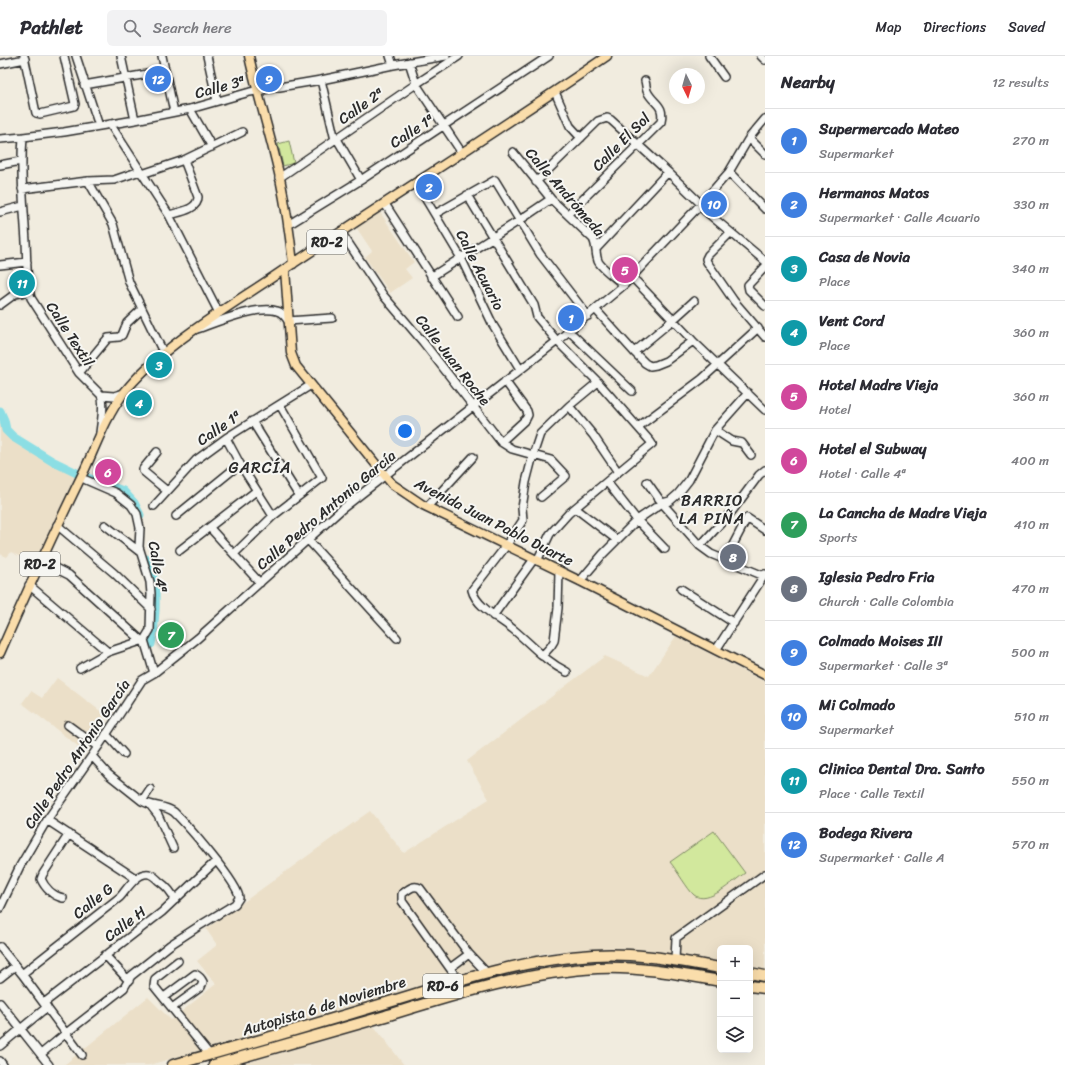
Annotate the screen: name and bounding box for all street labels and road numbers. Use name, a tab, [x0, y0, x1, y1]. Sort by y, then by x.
street label: Calle 3ª	[192, 68, 248, 106]
street label: Calle 2ª	[332, 80, 390, 131]
street label: Calle El Sol	[585, 106, 657, 178]
street label: Calle 1ª	[384, 107, 440, 155]
street label: Calle Andrómeda	[519, 141, 612, 243]
street label: Calle Acuario	[449, 225, 512, 315]
road number: RD-2	[307, 230, 347, 254]
street label: Calle Textil	[39, 296, 101, 373]
street label: Calle Juan Roche	[409, 308, 497, 412]
street label: Calle 1ª	[191, 403, 247, 453]
street label: Calle Pedro Antonio García	[250, 443, 402, 577]
street label: Avenida Juan Pablo Duarte	[409, 470, 578, 574]
street label: Calle 4ª	[141, 539, 175, 595]
road number: RD-2	[20, 552, 60, 576]
street label: Calle Pedro Antonio García	[17, 673, 137, 834]
street label: Calle G	[67, 876, 119, 926]
street label: Calle H	[98, 899, 152, 949]
street label: Autopista 6 de Noviembre	[238, 969, 409, 1044]
road number: RD-6	[423, 974, 463, 998]

